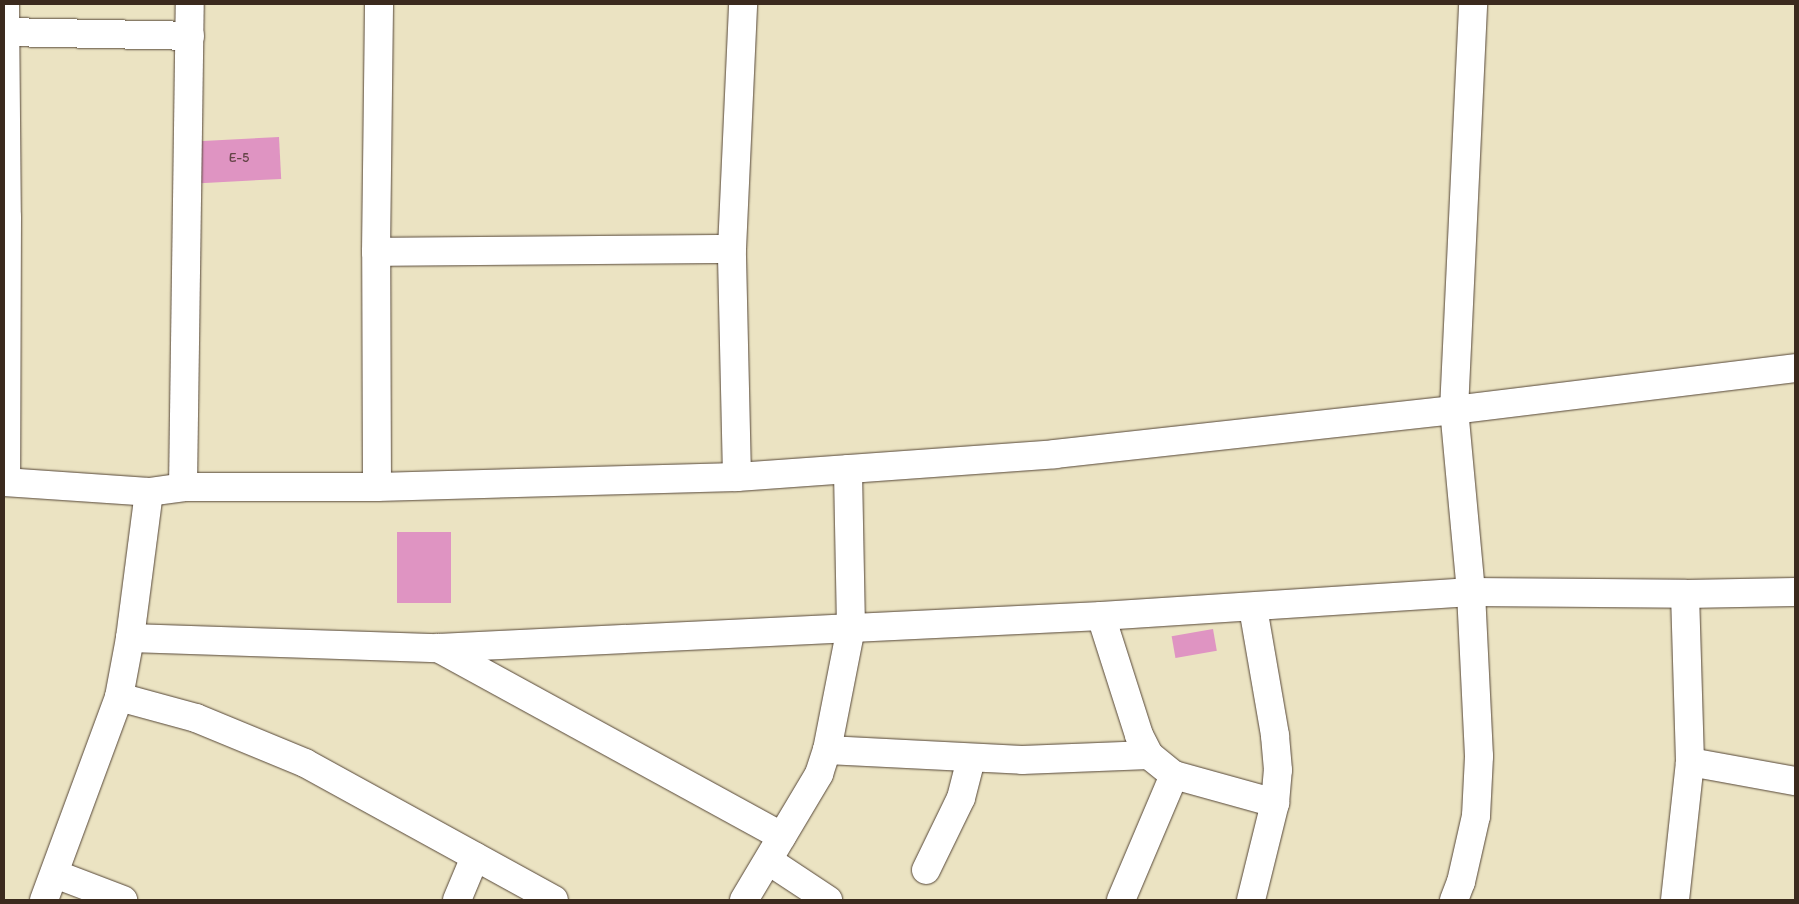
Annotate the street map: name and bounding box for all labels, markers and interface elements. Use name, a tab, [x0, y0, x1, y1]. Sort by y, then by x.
house number: E-5	[229, 150, 249, 166]

